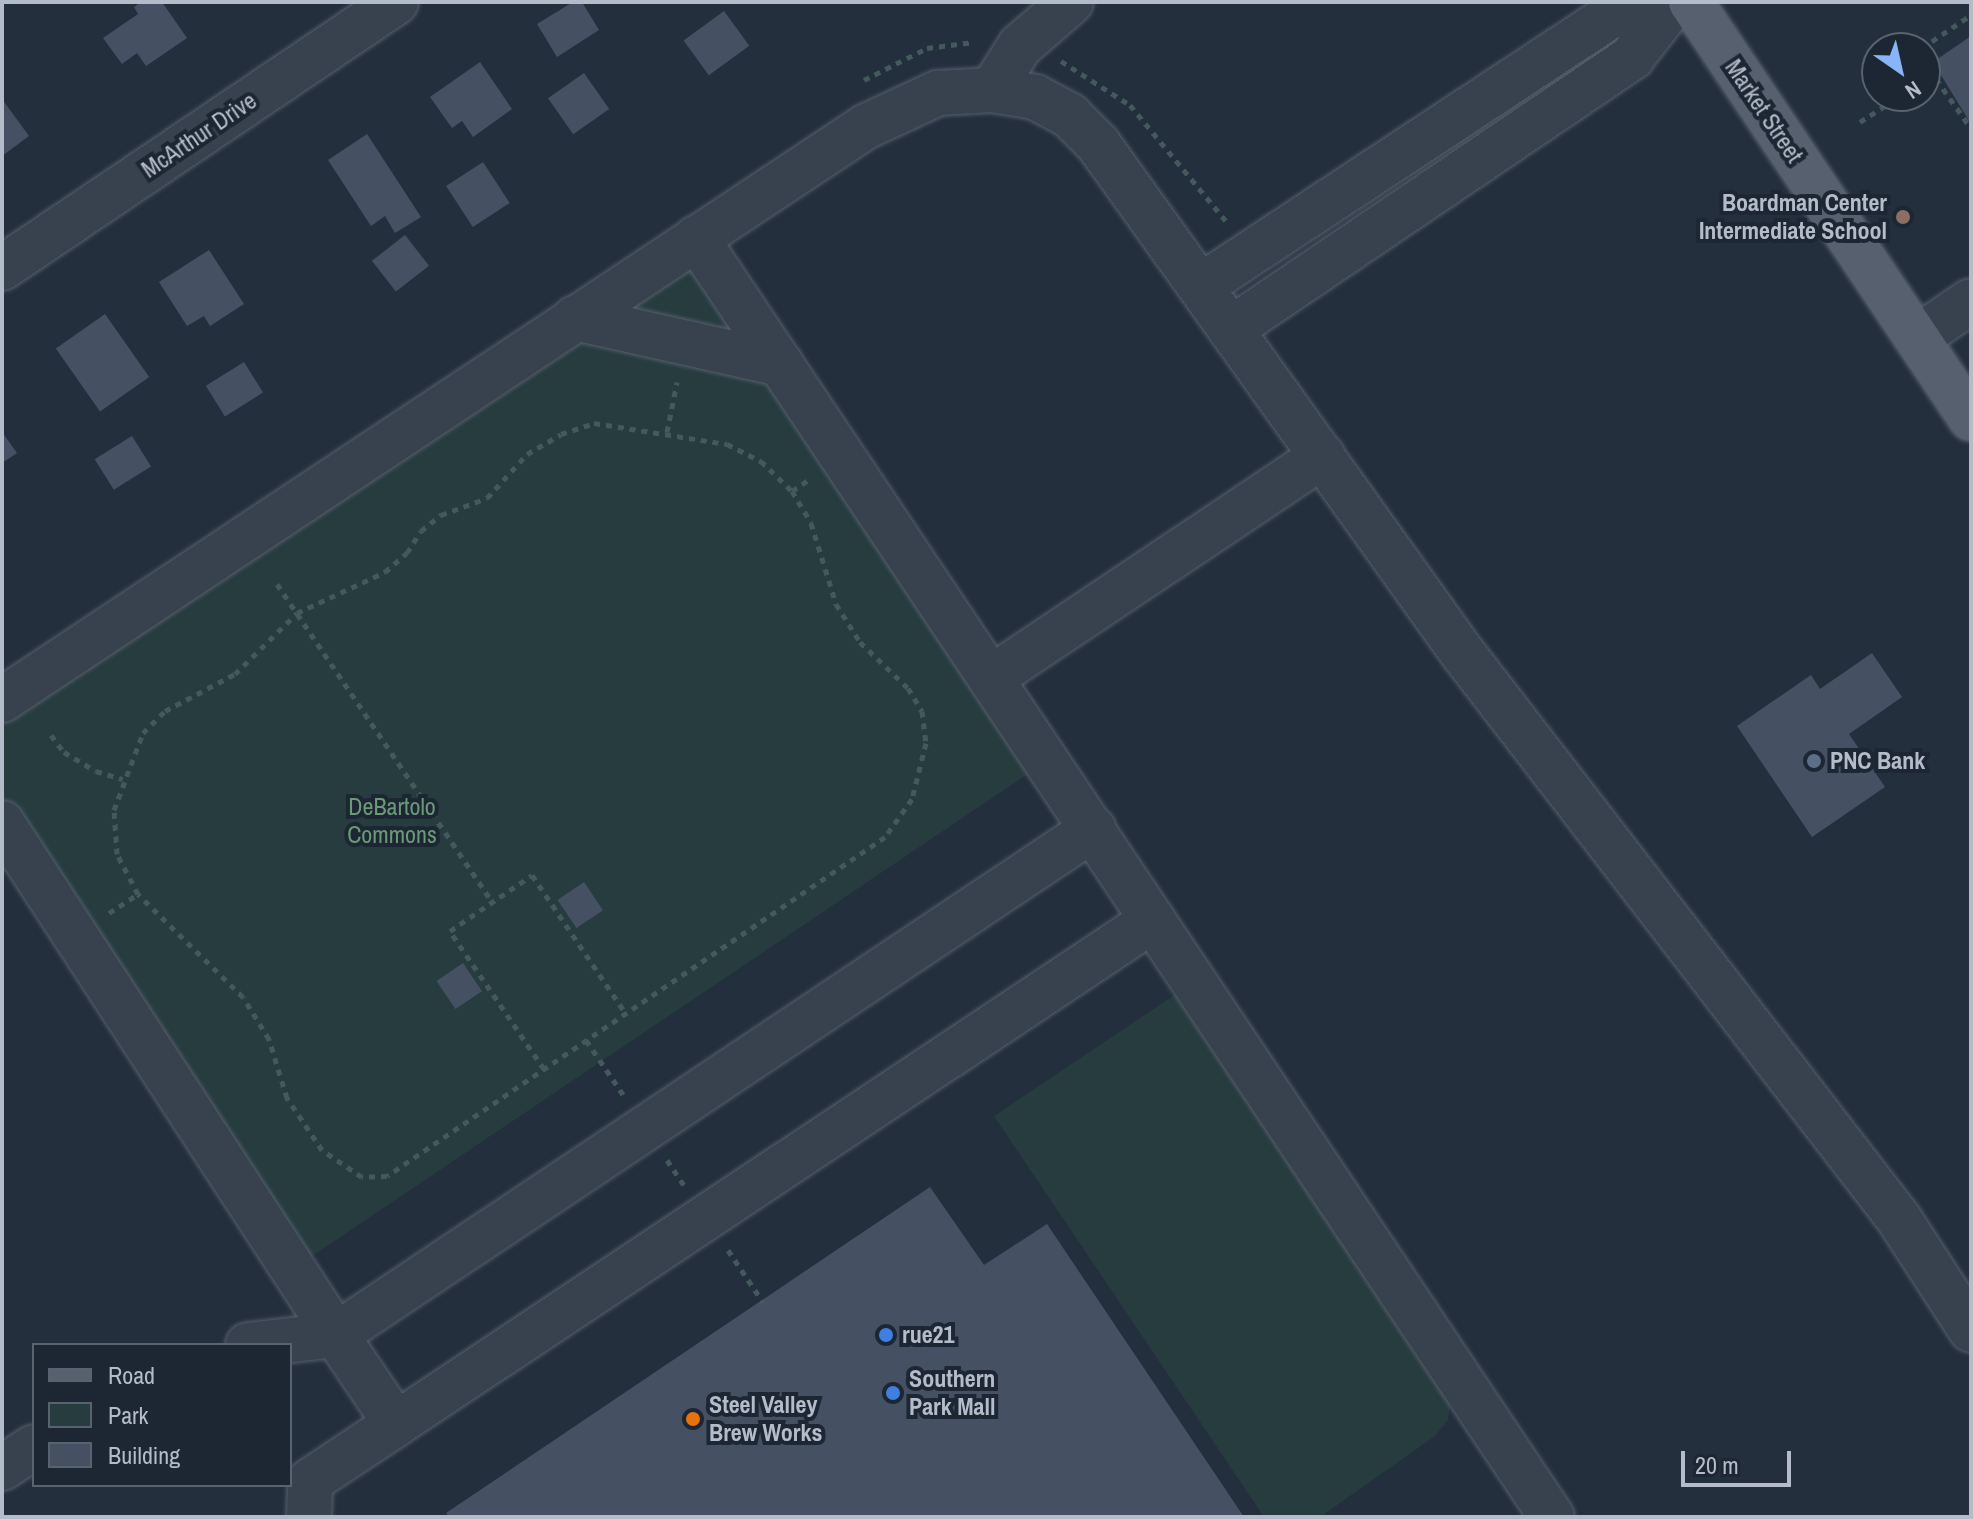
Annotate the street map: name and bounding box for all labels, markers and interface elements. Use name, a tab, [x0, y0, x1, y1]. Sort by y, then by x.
north arrow	[1861, 32, 1941, 112]
street label: Market Street	[1719, 54, 1809, 168]
text: N	[1900, 74, 1927, 106]
street label: McArthur Drive	[136, 86, 262, 184]
place label: Boardman Center Intermediate School	[1699, 189, 1887, 245]
marker: Boardman Center Intermediate School	[1894, 208, 1912, 226]
place label: PNC Bank	[1830, 747, 1925, 775]
marker: PNC Bank	[1805, 752, 1823, 770]
park label: DeBartolo Commons	[347, 793, 437, 849]
place label: rue21	[902, 1321, 955, 1349]
marker: rue21	[877, 1326, 895, 1344]
legend	[32, 1343, 292, 1487]
text: Road	[108, 1359, 155, 1391]
place label: Southern Park Mall	[909, 1365, 995, 1421]
marker: Southern Park Mall	[884, 1384, 902, 1402]
place label: Steel Valley Brew Works	[709, 1391, 822, 1447]
text: Park	[108, 1399, 148, 1431]
marker: Steel Valley Brew Works	[684, 1410, 702, 1428]
scale bar	[1685, 1435, 1795, 1485]
text: Building	[108, 1439, 180, 1471]
text: 20 m	[1695, 1449, 1739, 1481]

